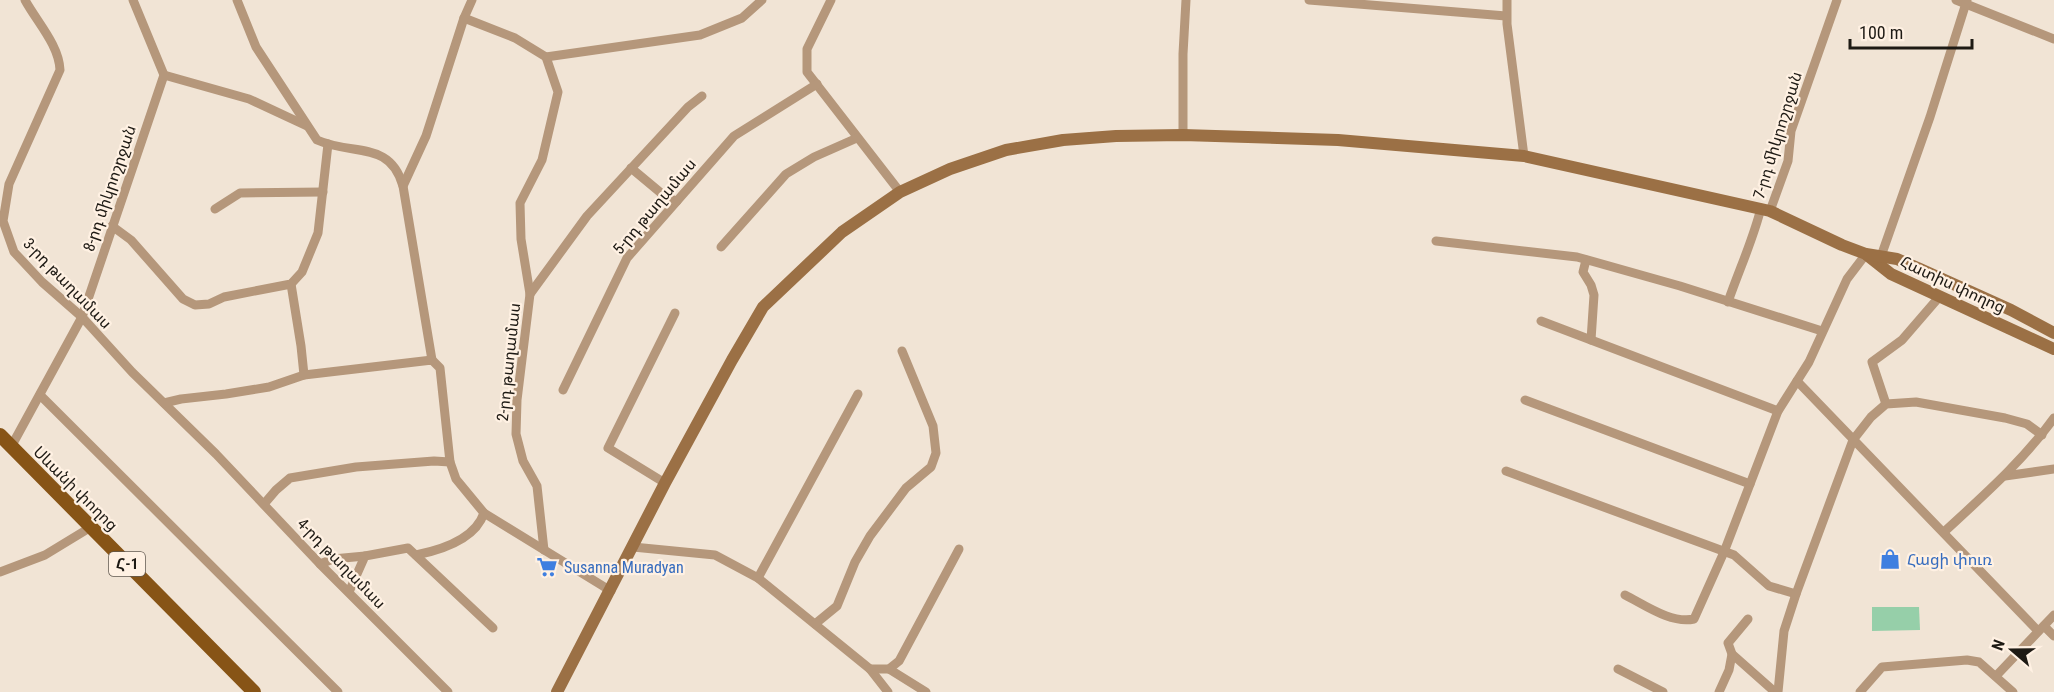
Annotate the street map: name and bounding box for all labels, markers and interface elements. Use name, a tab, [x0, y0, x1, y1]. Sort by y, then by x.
scale bar	[1850, 12, 1972, 50]
text: 100 m	[1859, 22, 1903, 43]
street label: 7-րդ միկրոշրջան	[1749, 69, 1806, 201]
street label: 8-րդ միկրոշրջան	[79, 123, 140, 254]
street label: 5-րդ թաղամաս	[609, 155, 700, 258]
street label: 3-րդ թաղամաս	[19, 234, 116, 333]
street label: Հատիս փողոց	[1897, 252, 2008, 317]
street label: 2-րդ թաղամաս	[493, 302, 524, 422]
street label: Սևանի փողոց	[29, 442, 122, 535]
street label: 4-րդ թաղամաս	[293, 514, 390, 613]
shop icon: Հացի փուռ	[1878, 547, 1902, 571]
place label: Հացի փուռ	[1907, 550, 1992, 569]
road number: Հ-1	[109, 552, 145, 576]
supermarket icon: Susanna Muradyan	[535, 555, 559, 579]
place label: Susanna Muradyan	[564, 558, 684, 577]
north arrow	[1982, 620, 2042, 680]
text: N	[1988, 637, 2009, 653]

